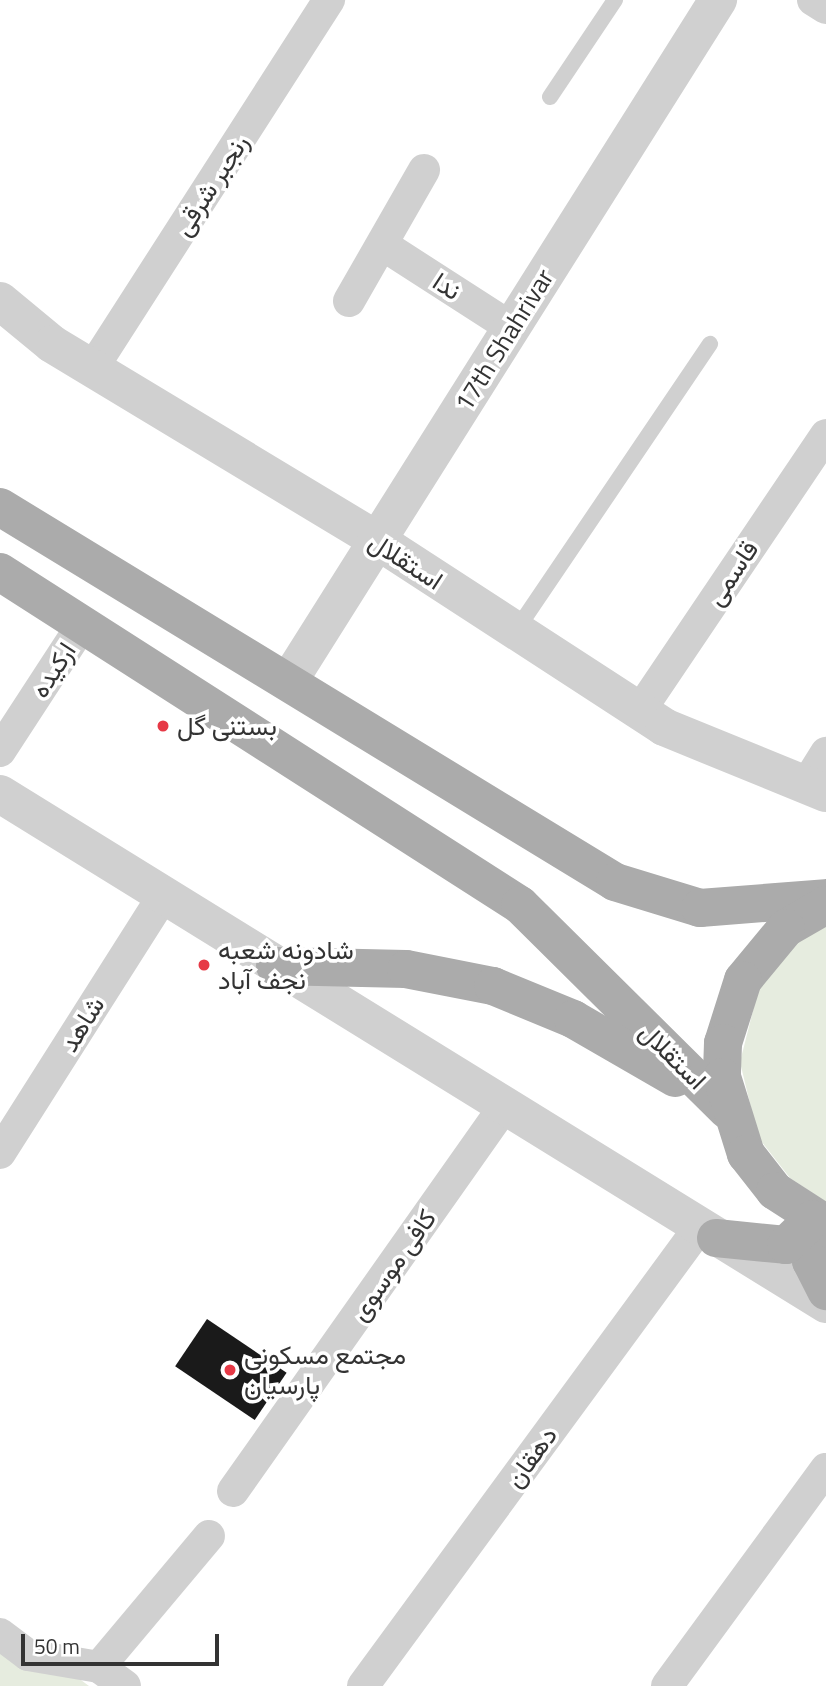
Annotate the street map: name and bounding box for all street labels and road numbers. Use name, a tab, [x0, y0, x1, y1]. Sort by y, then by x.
street label: رنجبر شرقی	[167, 128, 255, 242]
street label: 17th Shahrivar	[448, 263, 560, 417]
street label: ندا	[427, 265, 467, 307]
street label: استقلال	[363, 526, 449, 596]
street label: قاسمی	[699, 535, 765, 611]
street label: ارکیده	[24, 637, 82, 703]
street label: شاهد	[53, 991, 111, 1057]
street label: استقلال	[633, 1016, 713, 1096]
street label: کافی موسوی	[343, 1203, 443, 1327]
street label: دهقان	[498, 1420, 564, 1494]

